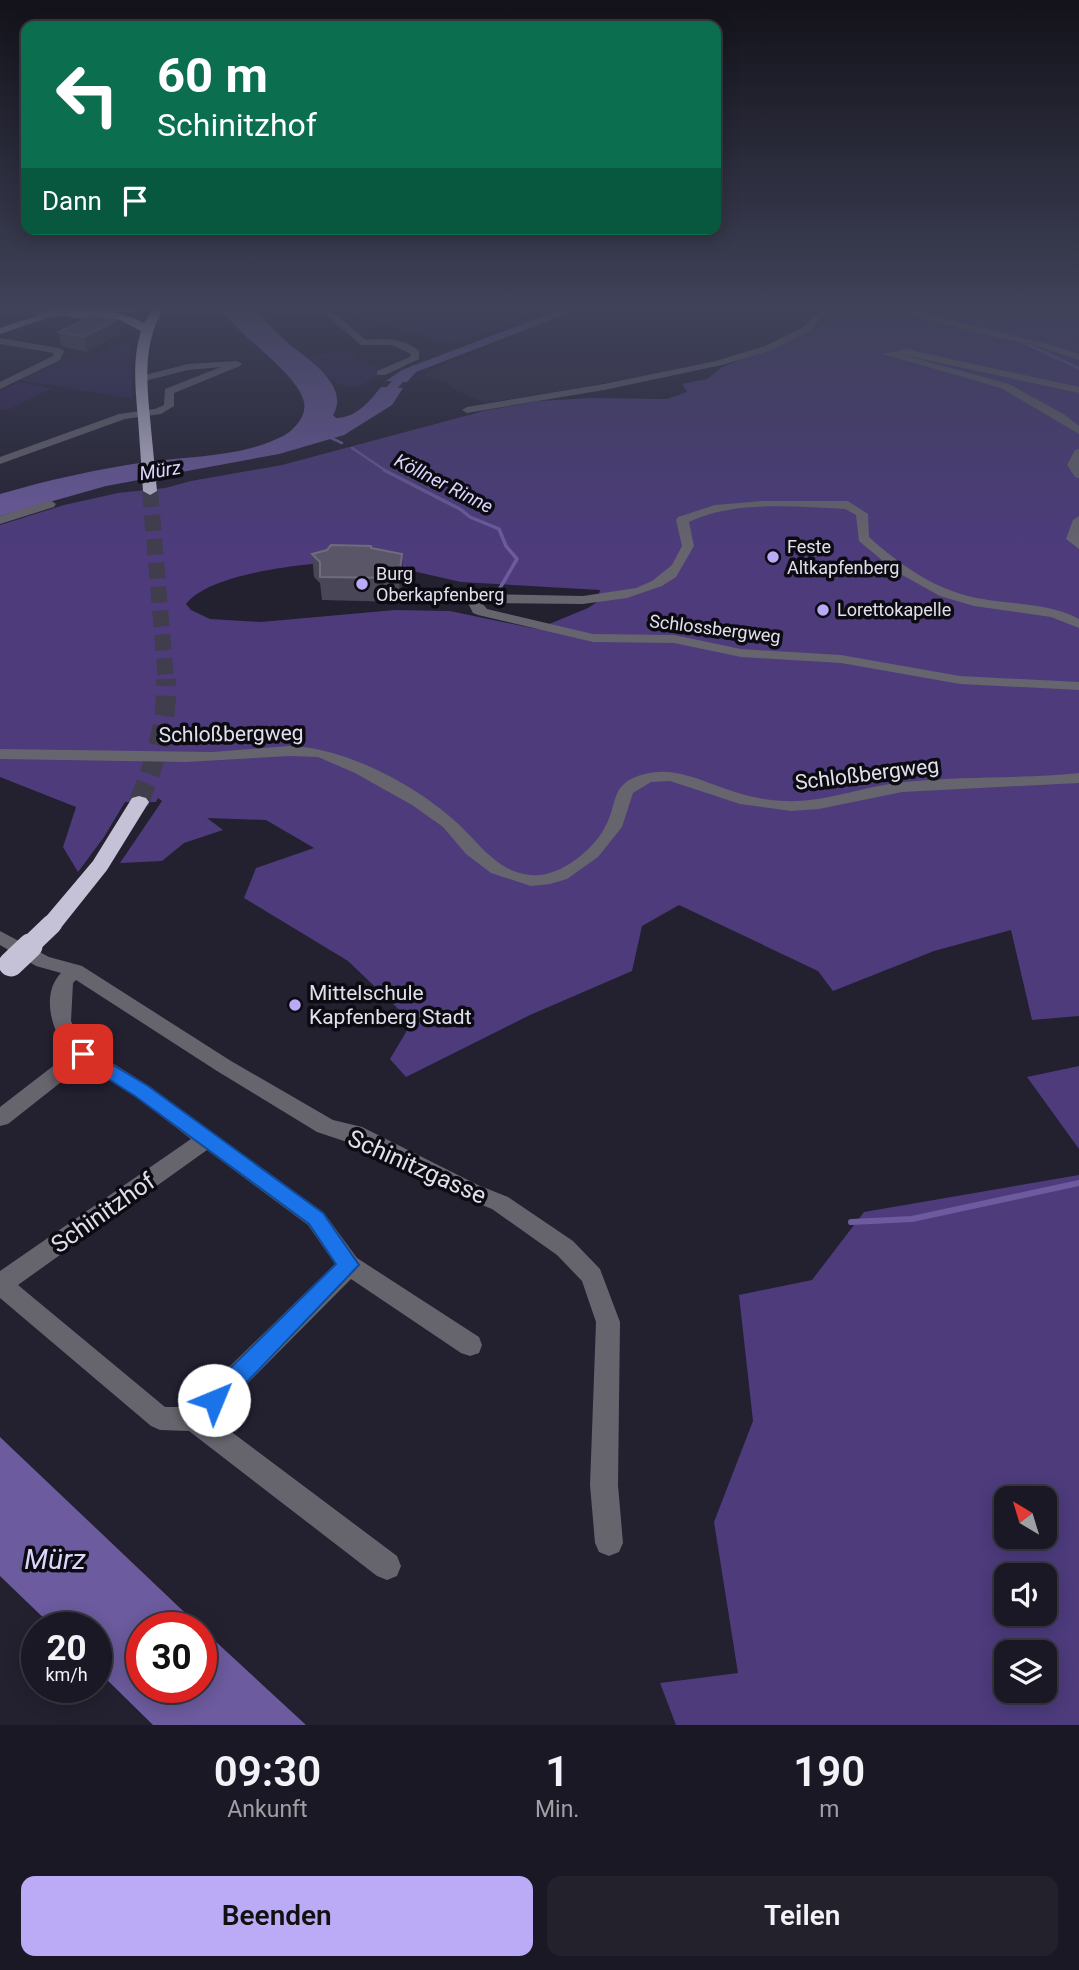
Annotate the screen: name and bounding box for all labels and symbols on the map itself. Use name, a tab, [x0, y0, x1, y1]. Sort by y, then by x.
water label: Köllner Rinne	[391, 449, 497, 518]
water label: Mürz	[138, 456, 183, 485]
place label: Feste Altkapfenberg	[787, 536, 899, 578]
marker: Feste Altkapfenberg	[765, 549, 781, 565]
place label: Burg Oberkapfenberg	[376, 563, 504, 605]
marker: Burg Oberkapfenberg	[354, 576, 370, 592]
place label: Lorettokapelle	[837, 599, 951, 620]
marker: Lorettokapelle	[815, 602, 831, 618]
street label: Schlossbergweg	[648, 610, 782, 647]
street label: Schloßbergweg	[158, 721, 304, 747]
street label: Schloßbergweg	[794, 753, 940, 795]
place label: Mittelschule Kapfenberg Stadt	[309, 981, 472, 1029]
marker: Mittelschule Kapfenberg Stadt	[287, 997, 303, 1013]
pin	[53, 1024, 113, 1084]
street label: Schinitzgasse	[343, 1124, 491, 1210]
street label: Schinitzhof	[46, 1167, 161, 1259]
position arrow	[177, 1363, 251, 1437]
north arrow	[994, 1486, 1057, 1549]
water label: Mürz	[24, 1543, 86, 1576]
speed limit sign: 30	[126, 1612, 217, 1703]

